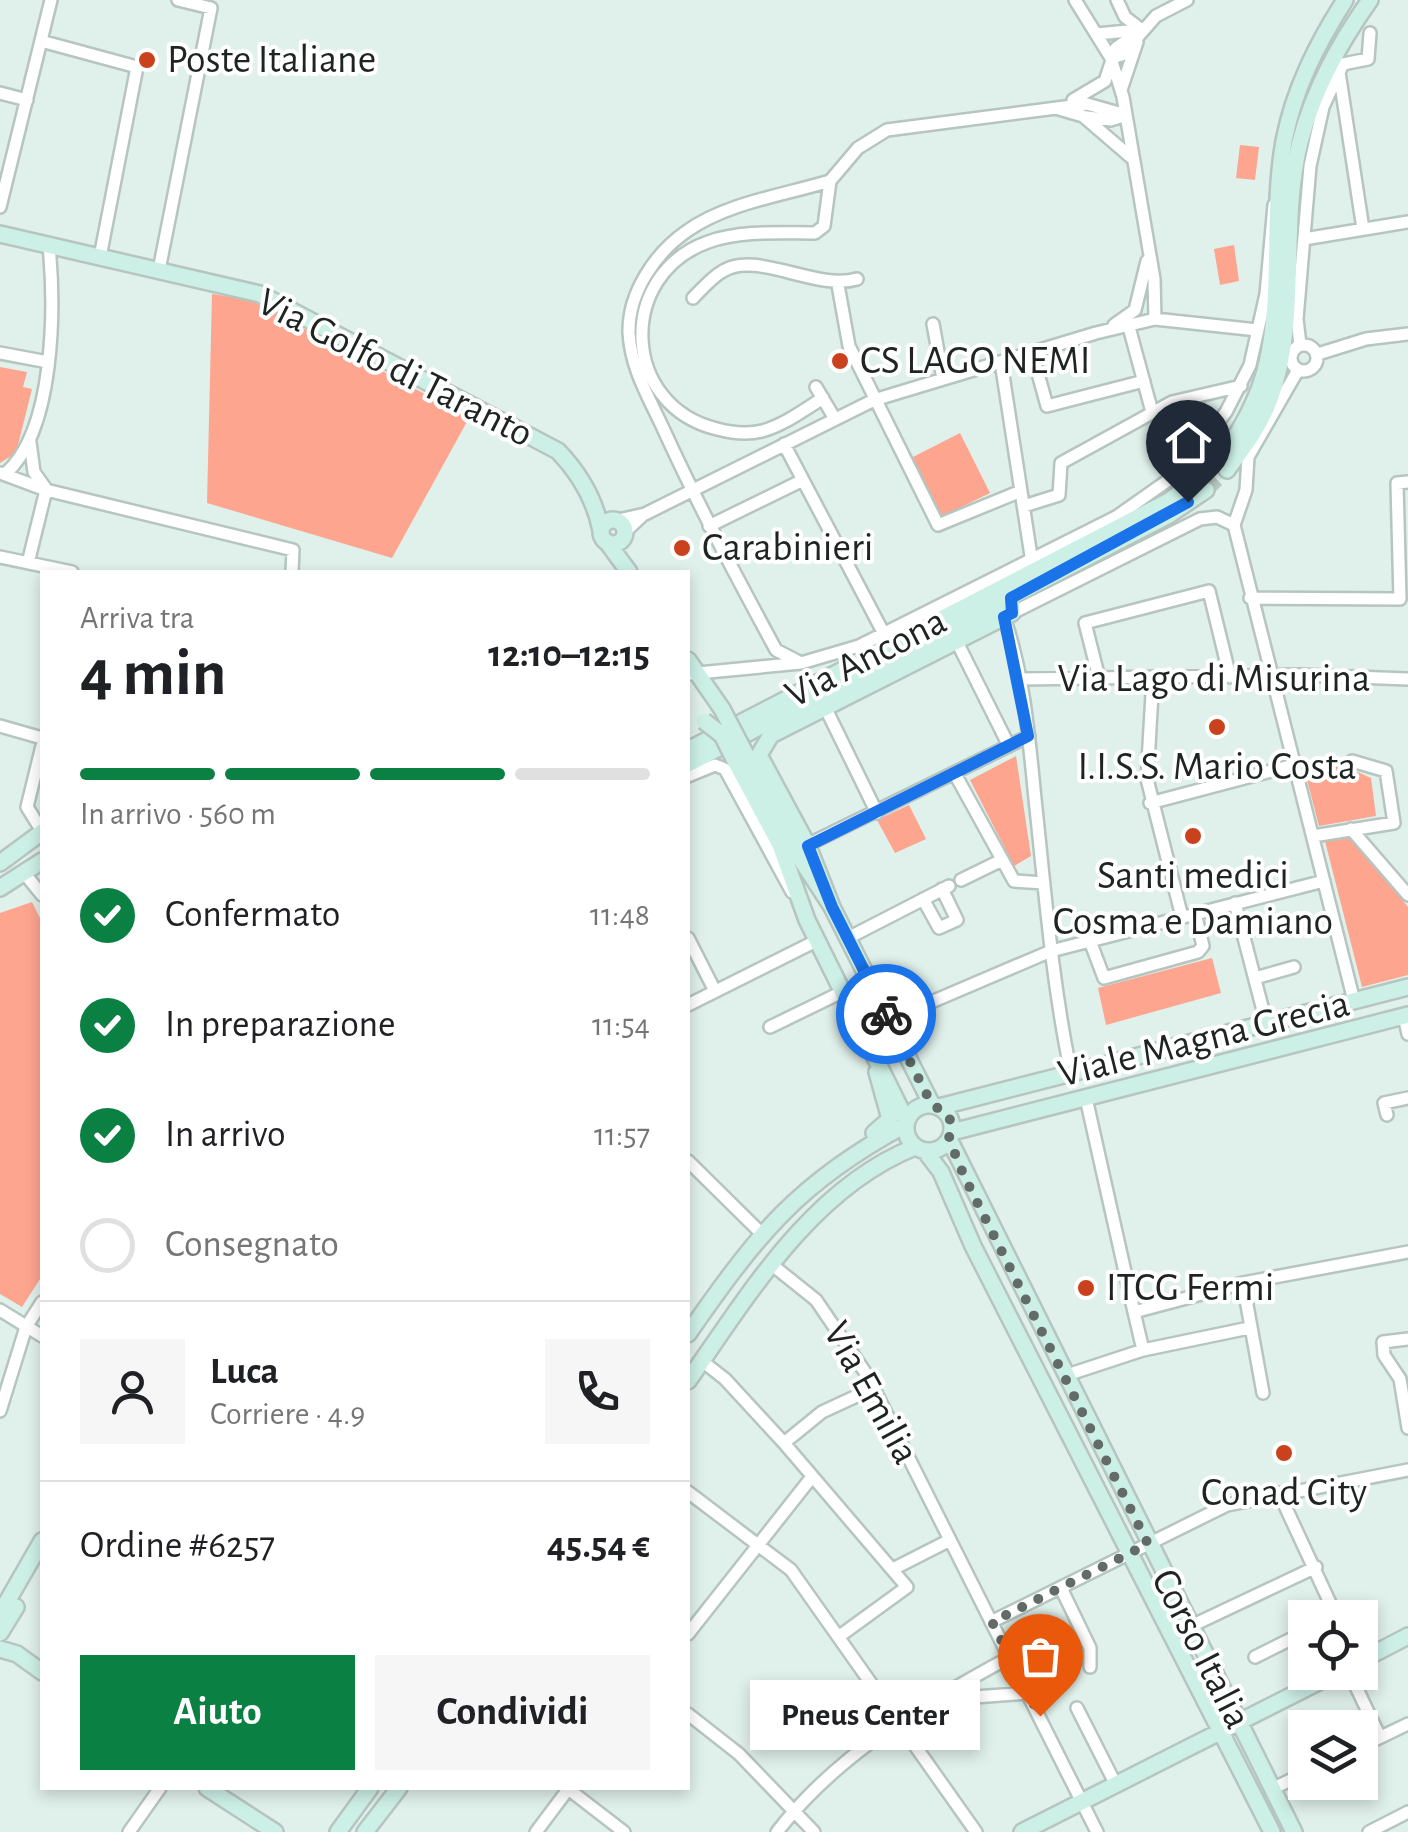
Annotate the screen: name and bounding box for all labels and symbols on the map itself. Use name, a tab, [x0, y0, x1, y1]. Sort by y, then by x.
place label: Poste Italiane	[167, 40, 376, 80]
marker: Poste Italiane	[136, 49, 158, 71]
street label: Via Golfo di Taranto	[251, 281, 539, 455]
place label: CS LAGO NEMI	[860, 341, 1090, 381]
marker: CS LAGO NEMI	[829, 350, 851, 372]
pin	[1146, 400, 1231, 503]
place label: Carabinieri	[702, 528, 873, 568]
marker: Carabinieri	[671, 537, 693, 559]
street label: Via Ancona	[779, 601, 953, 715]
street label: Via Lago di Misurina	[1058, 659, 1370, 699]
marker: I.I.S.S. Mario Costa	[1206, 716, 1228, 738]
place label: I.I.S.S. Mario Costa	[1078, 747, 1356, 787]
marker: Santi medici Cosma e Damiano	[1182, 825, 1204, 847]
place label: Santi medici Cosma e Damiano	[1053, 856, 1333, 942]
courier	[836, 964, 936, 1064]
street label: Viale Magna Grecia	[1054, 983, 1354, 1095]
place label: ITCG Fermi	[1106, 1268, 1274, 1308]
marker: ITCG Fermi	[1075, 1277, 1097, 1299]
street label: Via Emilia	[816, 1315, 926, 1471]
marker: Conad City	[1273, 1442, 1295, 1464]
place label: Conad City	[1201, 1473, 1367, 1513]
street label: Corso Italia	[1144, 1563, 1258, 1735]
pin	[998, 1614, 1083, 1717]
callout: Pneus Center	[750, 1681, 980, 1751]

